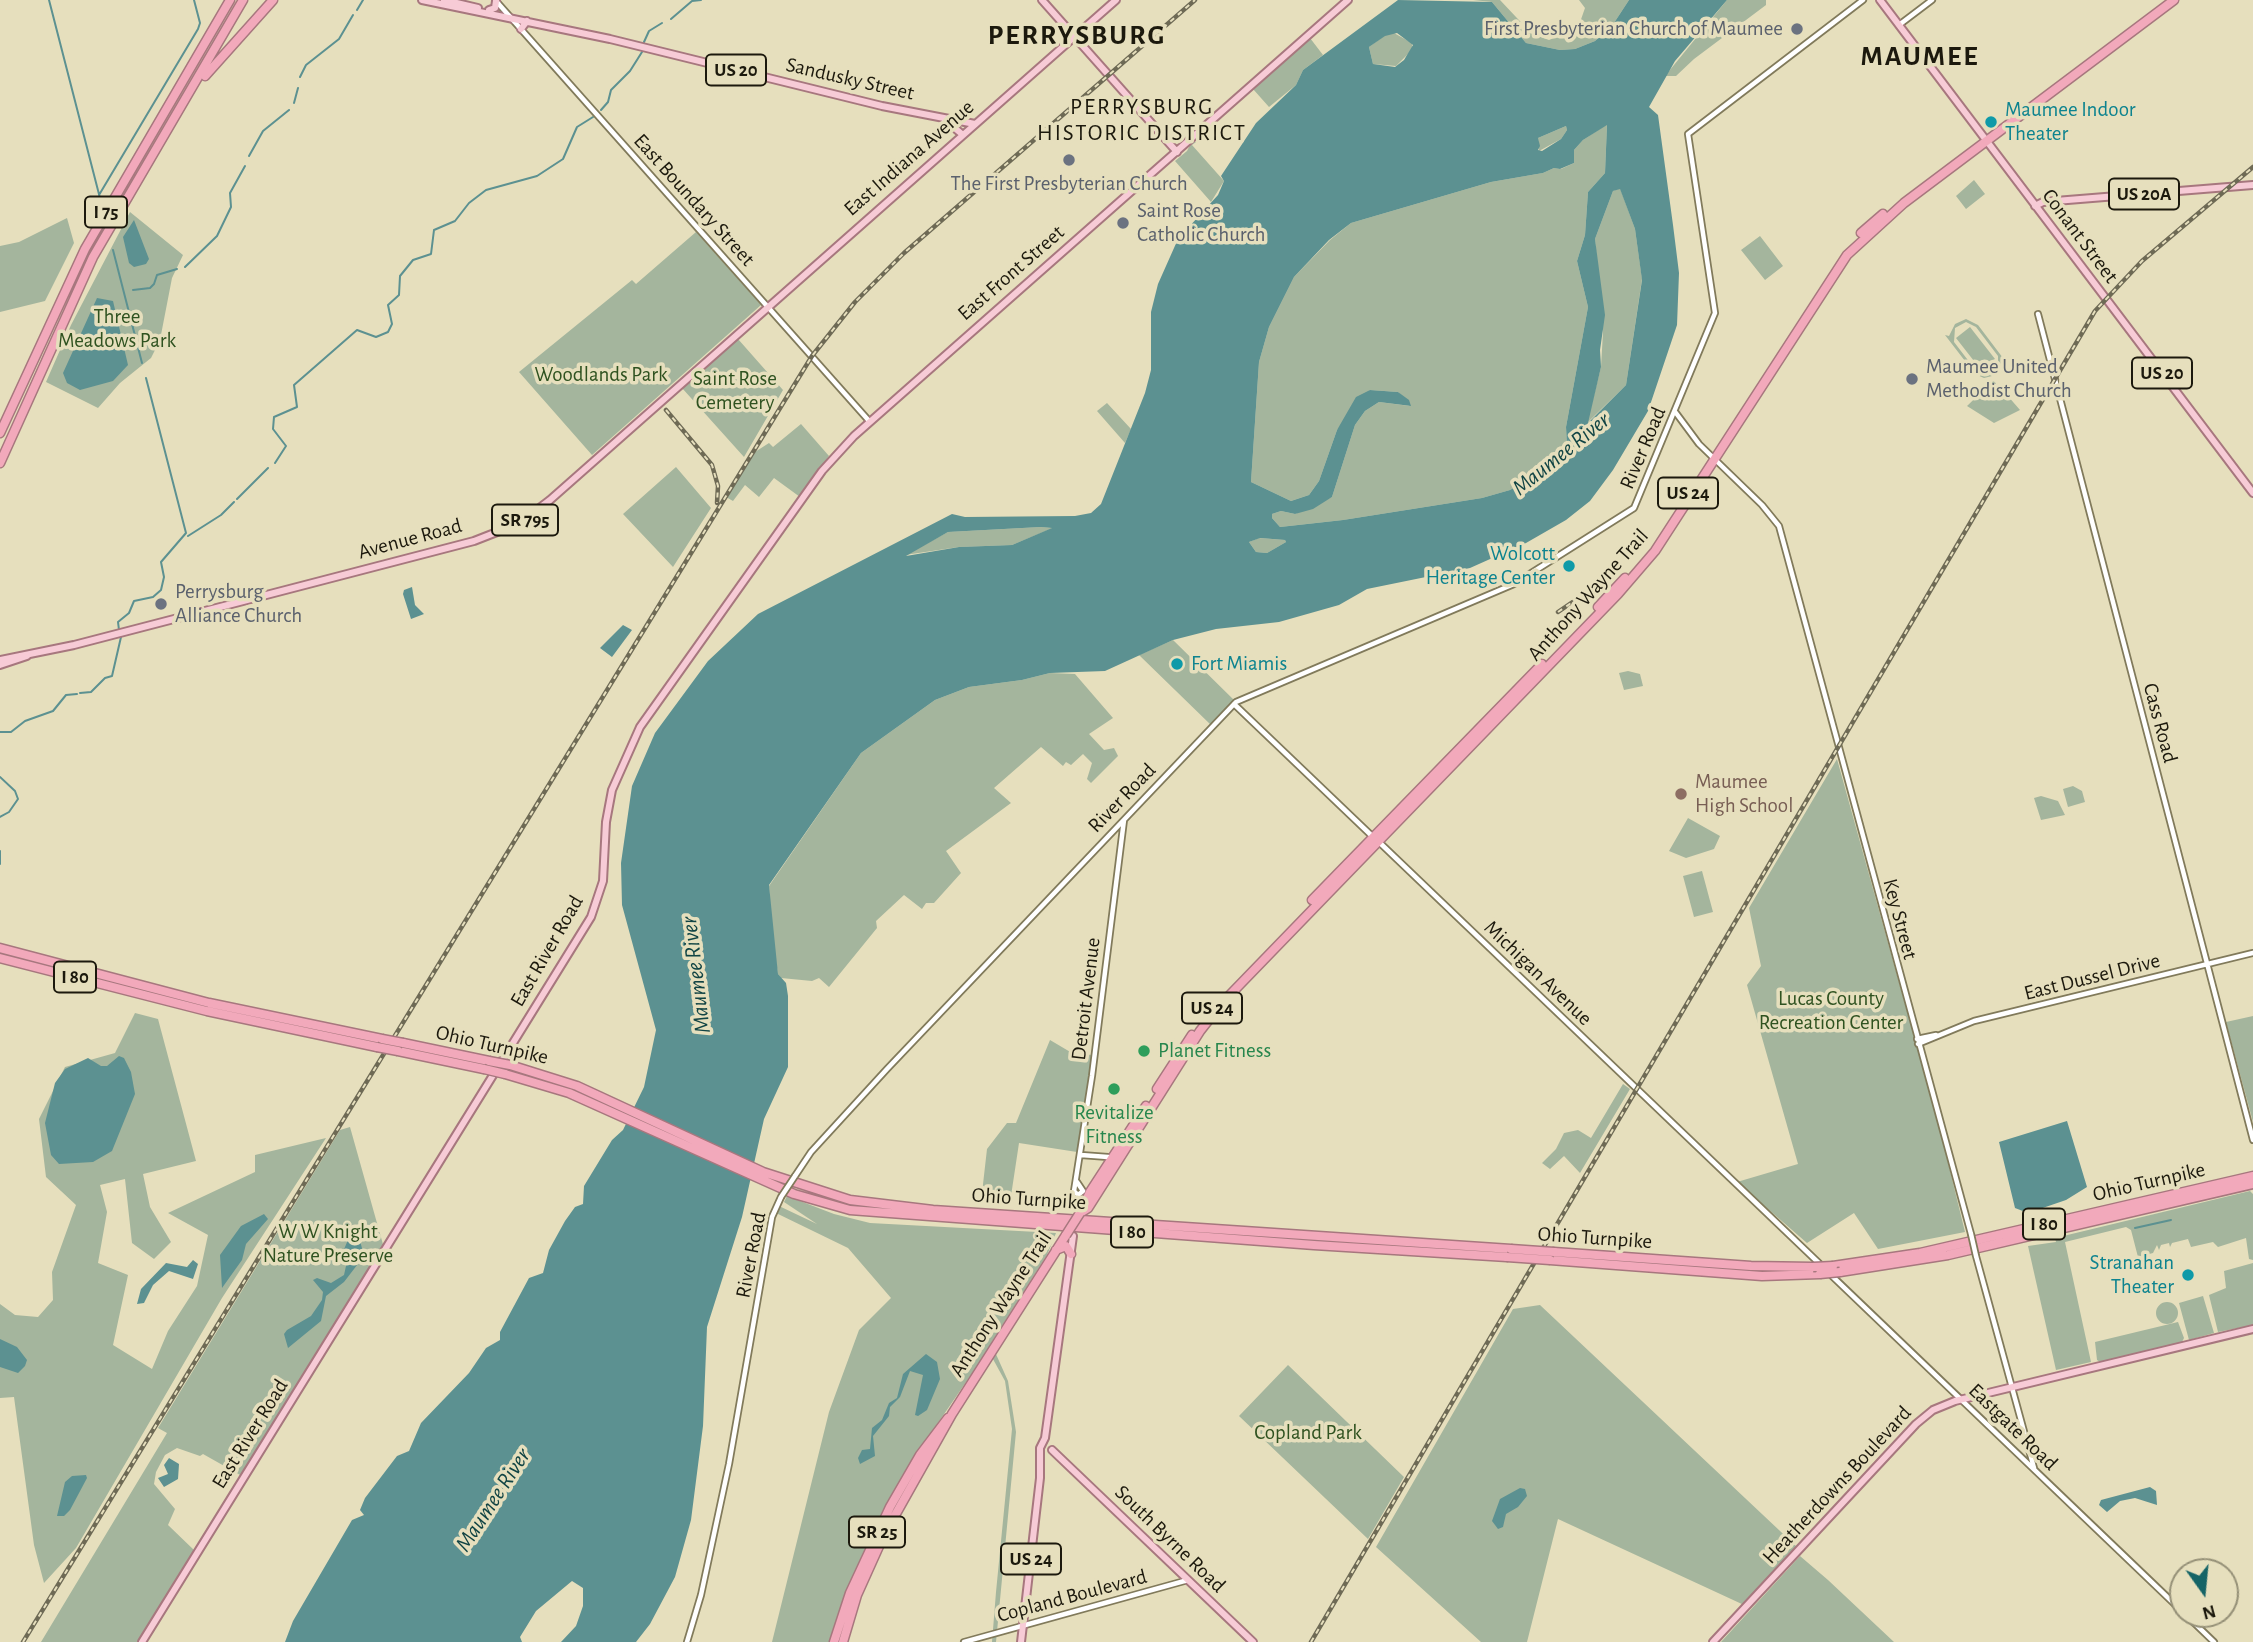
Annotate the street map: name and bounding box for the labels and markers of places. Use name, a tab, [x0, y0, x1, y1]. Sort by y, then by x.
place label: First Presbyterian Church of Maumee	[1484, 16, 1783, 42]
marker: First Presbyterian Church of Maumee	[1789, 21, 1805, 37]
place label: Maumee Indoor Theater	[2005, 97, 2136, 147]
marker: Maumee Indoor Theater	[1983, 114, 1999, 130]
marker: The First Presbyterian Church	[1061, 152, 1077, 168]
place label: The First Presbyterian Church	[950, 171, 1188, 197]
place label: Saint Rose Catholic Church	[1137, 198, 1265, 248]
marker: Saint Rose Catholic Church	[1115, 215, 1131, 231]
place label: Maumee United Methodist Church	[1926, 354, 2072, 404]
marker: Maumee United Methodist Church	[1904, 371, 1920, 387]
place label: Wolcott Heritage Center	[1426, 541, 1555, 591]
marker: Wolcott Heritage Center	[1561, 558, 1577, 574]
place label: Perrysburg Alliance Church	[175, 579, 302, 629]
marker: Perrysburg Alliance Church	[153, 596, 169, 612]
place label: Fort Miamis	[1191, 651, 1287, 677]
marker: Fort Miamis	[1169, 656, 1185, 672]
place label: Maumee High School	[1695, 769, 1793, 819]
marker: Maumee High School	[1673, 786, 1689, 802]
place label: Planet Fitness	[1158, 1038, 1271, 1064]
marker: Planet Fitness	[1136, 1043, 1152, 1059]
marker: Revitalize Fitness	[1106, 1081, 1122, 1097]
place label: Revitalize Fitness	[1074, 1100, 1154, 1150]
place label: Stranahan Theater	[2090, 1250, 2174, 1300]
marker: Stranahan Theater	[2180, 1267, 2196, 1283]

